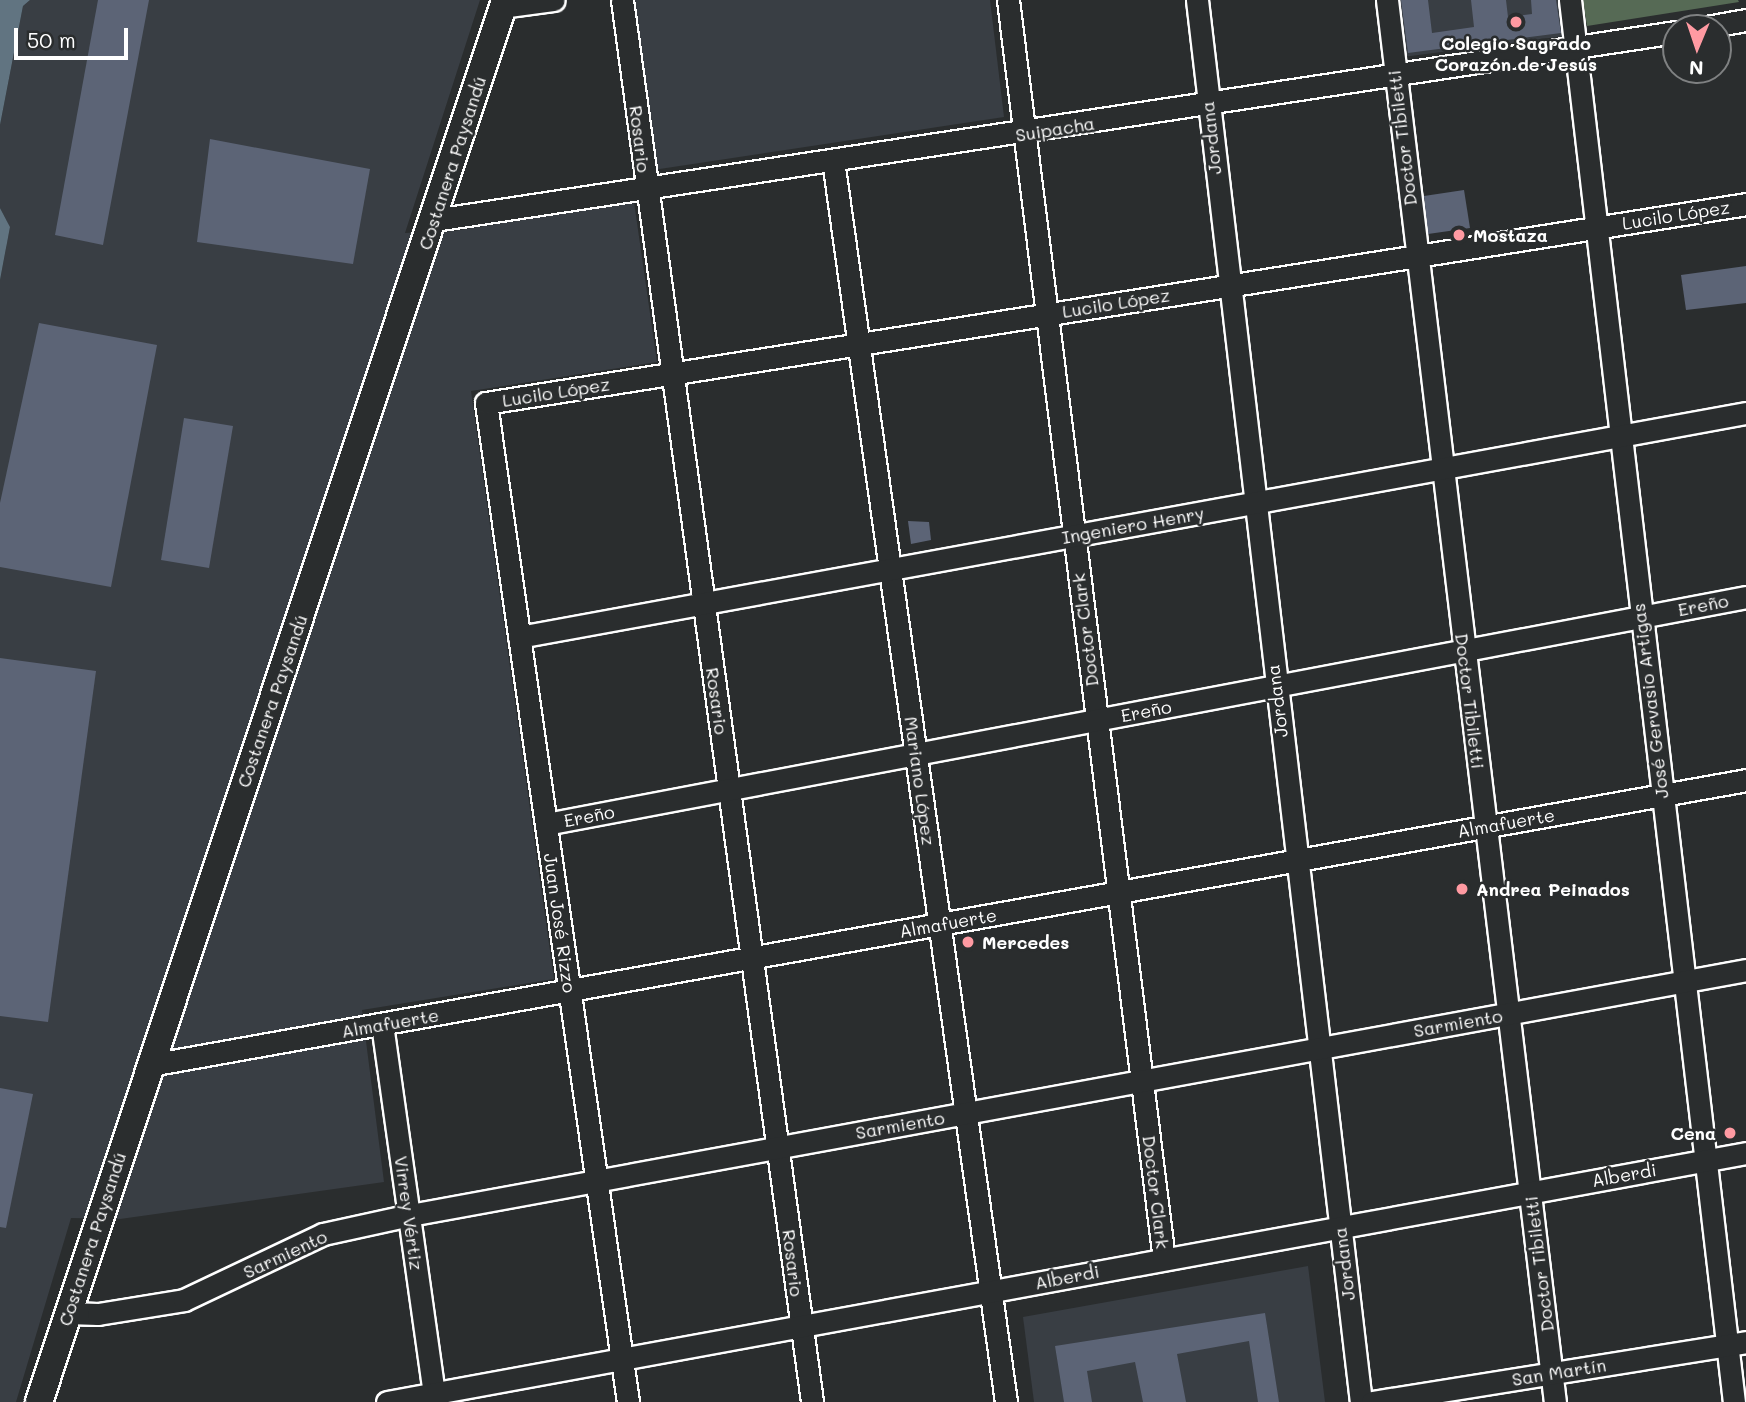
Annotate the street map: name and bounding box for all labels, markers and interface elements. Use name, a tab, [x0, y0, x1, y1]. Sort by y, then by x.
scale bar	[18, 14, 131, 58]
marker: Colegio Sagrado Corazón de Jesús	[1508, 14, 1524, 30]
north arrow	[1662, 14, 1732, 84]
text: 50 m	[27, 26, 76, 53]
place label: Colegio Sagrado Corazón de Jesús	[1435, 33, 1597, 76]
text: N	[1689, 56, 1704, 81]
street label: Doctor Tibiletti	[1383, 69, 1421, 207]
street label: Costanera Paysandú	[414, 73, 490, 253]
street label: Jordana	[1196, 100, 1226, 176]
street label: Rosario	[625, 104, 655, 174]
street label: Suipacha	[1014, 112, 1096, 146]
street label: Lucilo López	[1621, 196, 1731, 234]
place label: Mostaza	[1473, 224, 1548, 246]
marker: Mostaza	[1451, 227, 1467, 243]
street label: Lucilo López	[1061, 284, 1171, 322]
street label: Lucilo López	[501, 373, 611, 411]
street label: Ingeniero Henry	[1060, 502, 1206, 548]
street label: Doctor Clark	[1067, 572, 1103, 688]
street label: Ereño	[1676, 590, 1730, 620]
street label: José Gervasio Artigas	[1627, 602, 1673, 800]
street label: Costanera Paysandú	[232, 612, 312, 790]
street label: Doctor Tibiletti	[1451, 632, 1489, 770]
street label: Jordana	[1262, 663, 1292, 739]
street label: Rosario	[702, 666, 732, 736]
street label: Ereño	[1119, 696, 1173, 726]
street label: Mariano López	[900, 715, 940, 847]
street label: Ereño	[562, 801, 616, 831]
street label: Almafuerte	[1456, 804, 1556, 842]
street label: Juan José Rizzo	[540, 852, 580, 994]
place label: Andrea Peinados	[1476, 878, 1630, 900]
marker: Andrea Peinados	[1454, 881, 1470, 897]
street label: Almafuerte	[898, 904, 998, 942]
place label: Mercedes	[982, 931, 1069, 953]
marker: Mercedes	[960, 934, 976, 950]
street label: Almafuerte	[340, 1004, 440, 1042]
street label: Sarmiento	[1412, 1005, 1504, 1041]
street label: Sarmiento	[854, 1107, 946, 1143]
place label: Cena	[1671, 1122, 1716, 1144]
marker: Cena	[1722, 1125, 1738, 1141]
street label: Doctor Clark	[1138, 1134, 1174, 1250]
street label: Costanera Paysandú	[54, 1149, 130, 1329]
street label: Virrey Vértiz	[390, 1154, 428, 1272]
street label: Alberdi	[1590, 1159, 1658, 1191]
street label: Doctor Tibiletti	[1520, 1195, 1558, 1333]
street label: Sarmiento	[240, 1225, 330, 1283]
street label: Jordana	[1329, 1226, 1359, 1302]
street label: Rosario	[778, 1228, 808, 1298]
street label: Alberdi	[1033, 1260, 1101, 1294]
street label: San Martín	[1510, 1354, 1608, 1390]

